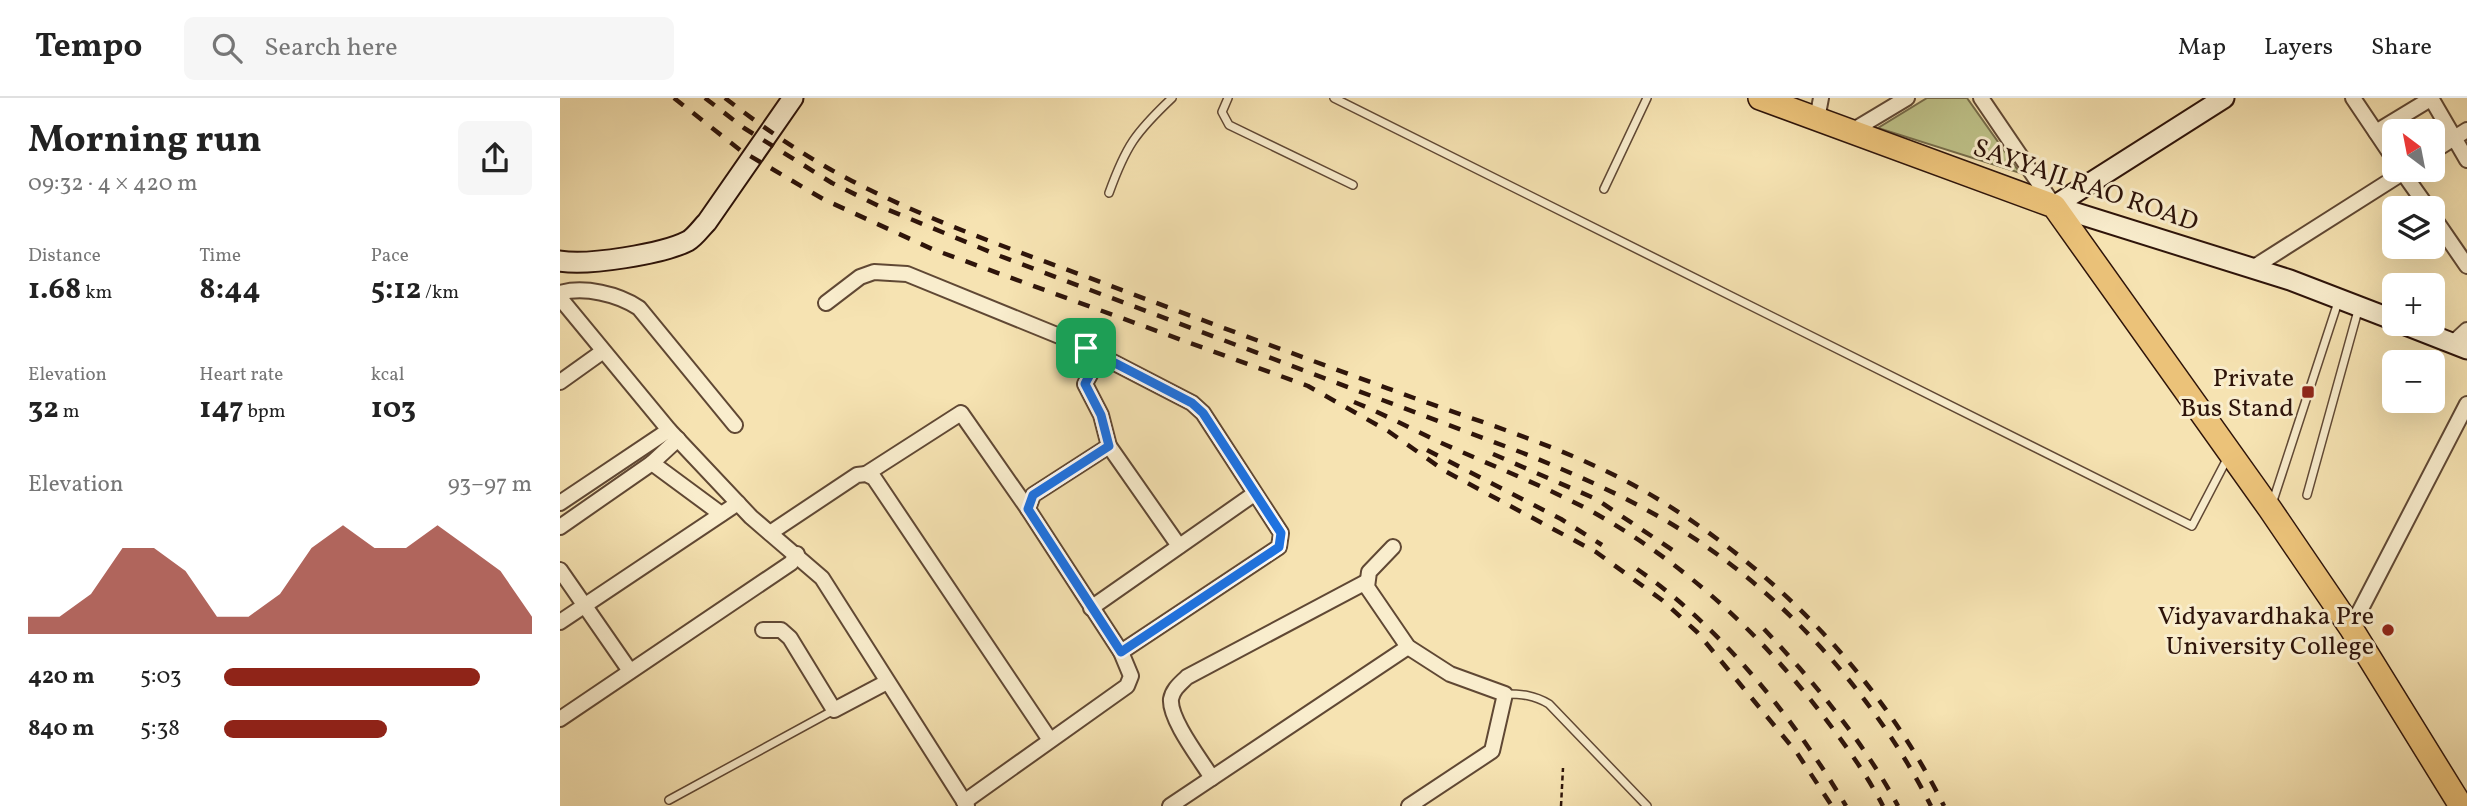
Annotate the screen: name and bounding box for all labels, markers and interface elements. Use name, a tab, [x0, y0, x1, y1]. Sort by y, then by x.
search box	[184, 17, 674, 80]
text: Tempo	[35, 25, 142, 71]
icon: search	[208, 29, 246, 67]
text: Search here	[264, 30, 398, 66]
text: Map	[2178, 31, 2226, 65]
text: Layers	[2264, 31, 2333, 65]
text: Share	[2371, 31, 2432, 65]
text: Morning run	[28, 115, 262, 168]
north arrow	[2382, 119, 2445, 182]
map controls	[2382, 119, 2445, 413]
button: share	[458, 121, 532, 195]
street label: SAYYAJI RAO ROAD	[1968, 130, 2203, 241]
text: 09:32 · 4 × 420 m	[28, 168, 198, 200]
button: layers	[2382, 196, 2445, 259]
text: Distance	[28, 243, 101, 269]
text: Time	[199, 243, 241, 269]
text: Pace	[371, 243, 409, 269]
text: 1.68	[28, 269, 81, 311]
text: 8:44	[199, 269, 261, 311]
text: 5:12	[371, 269, 421, 311]
button: +	[2382, 273, 2445, 336]
text: km	[81, 280, 112, 306]
text: /km	[421, 280, 459, 306]
pin	[1056, 318, 1116, 378]
icon: arrive	[1067, 329, 1105, 367]
button: −	[2382, 350, 2445, 413]
place label: Private Bus Stand	[2180, 361, 2294, 427]
text: Elevation	[28, 362, 107, 388]
text: Heart rate	[199, 362, 283, 388]
text: kcal	[371, 362, 404, 388]
marker: Private Bus Stand	[2300, 384, 2316, 400]
text: 32	[28, 388, 59, 430]
text: 147	[199, 388, 244, 430]
text: 103	[371, 388, 416, 430]
text: m	[59, 399, 80, 425]
text: bpm	[244, 399, 286, 425]
text: Elevation	[28, 469, 124, 501]
text: 93–97 m	[448, 469, 532, 501]
place label: Vidyavardhaka Pre University College	[2157, 599, 2374, 665]
marker: Vidyavardhaka Pre University College	[2380, 622, 2396, 638]
text: 420 m	[28, 661, 95, 693]
text: 5:03	[140, 661, 182, 693]
text: 840 m	[28, 713, 94, 745]
text: 5:38	[140, 713, 180, 745]

